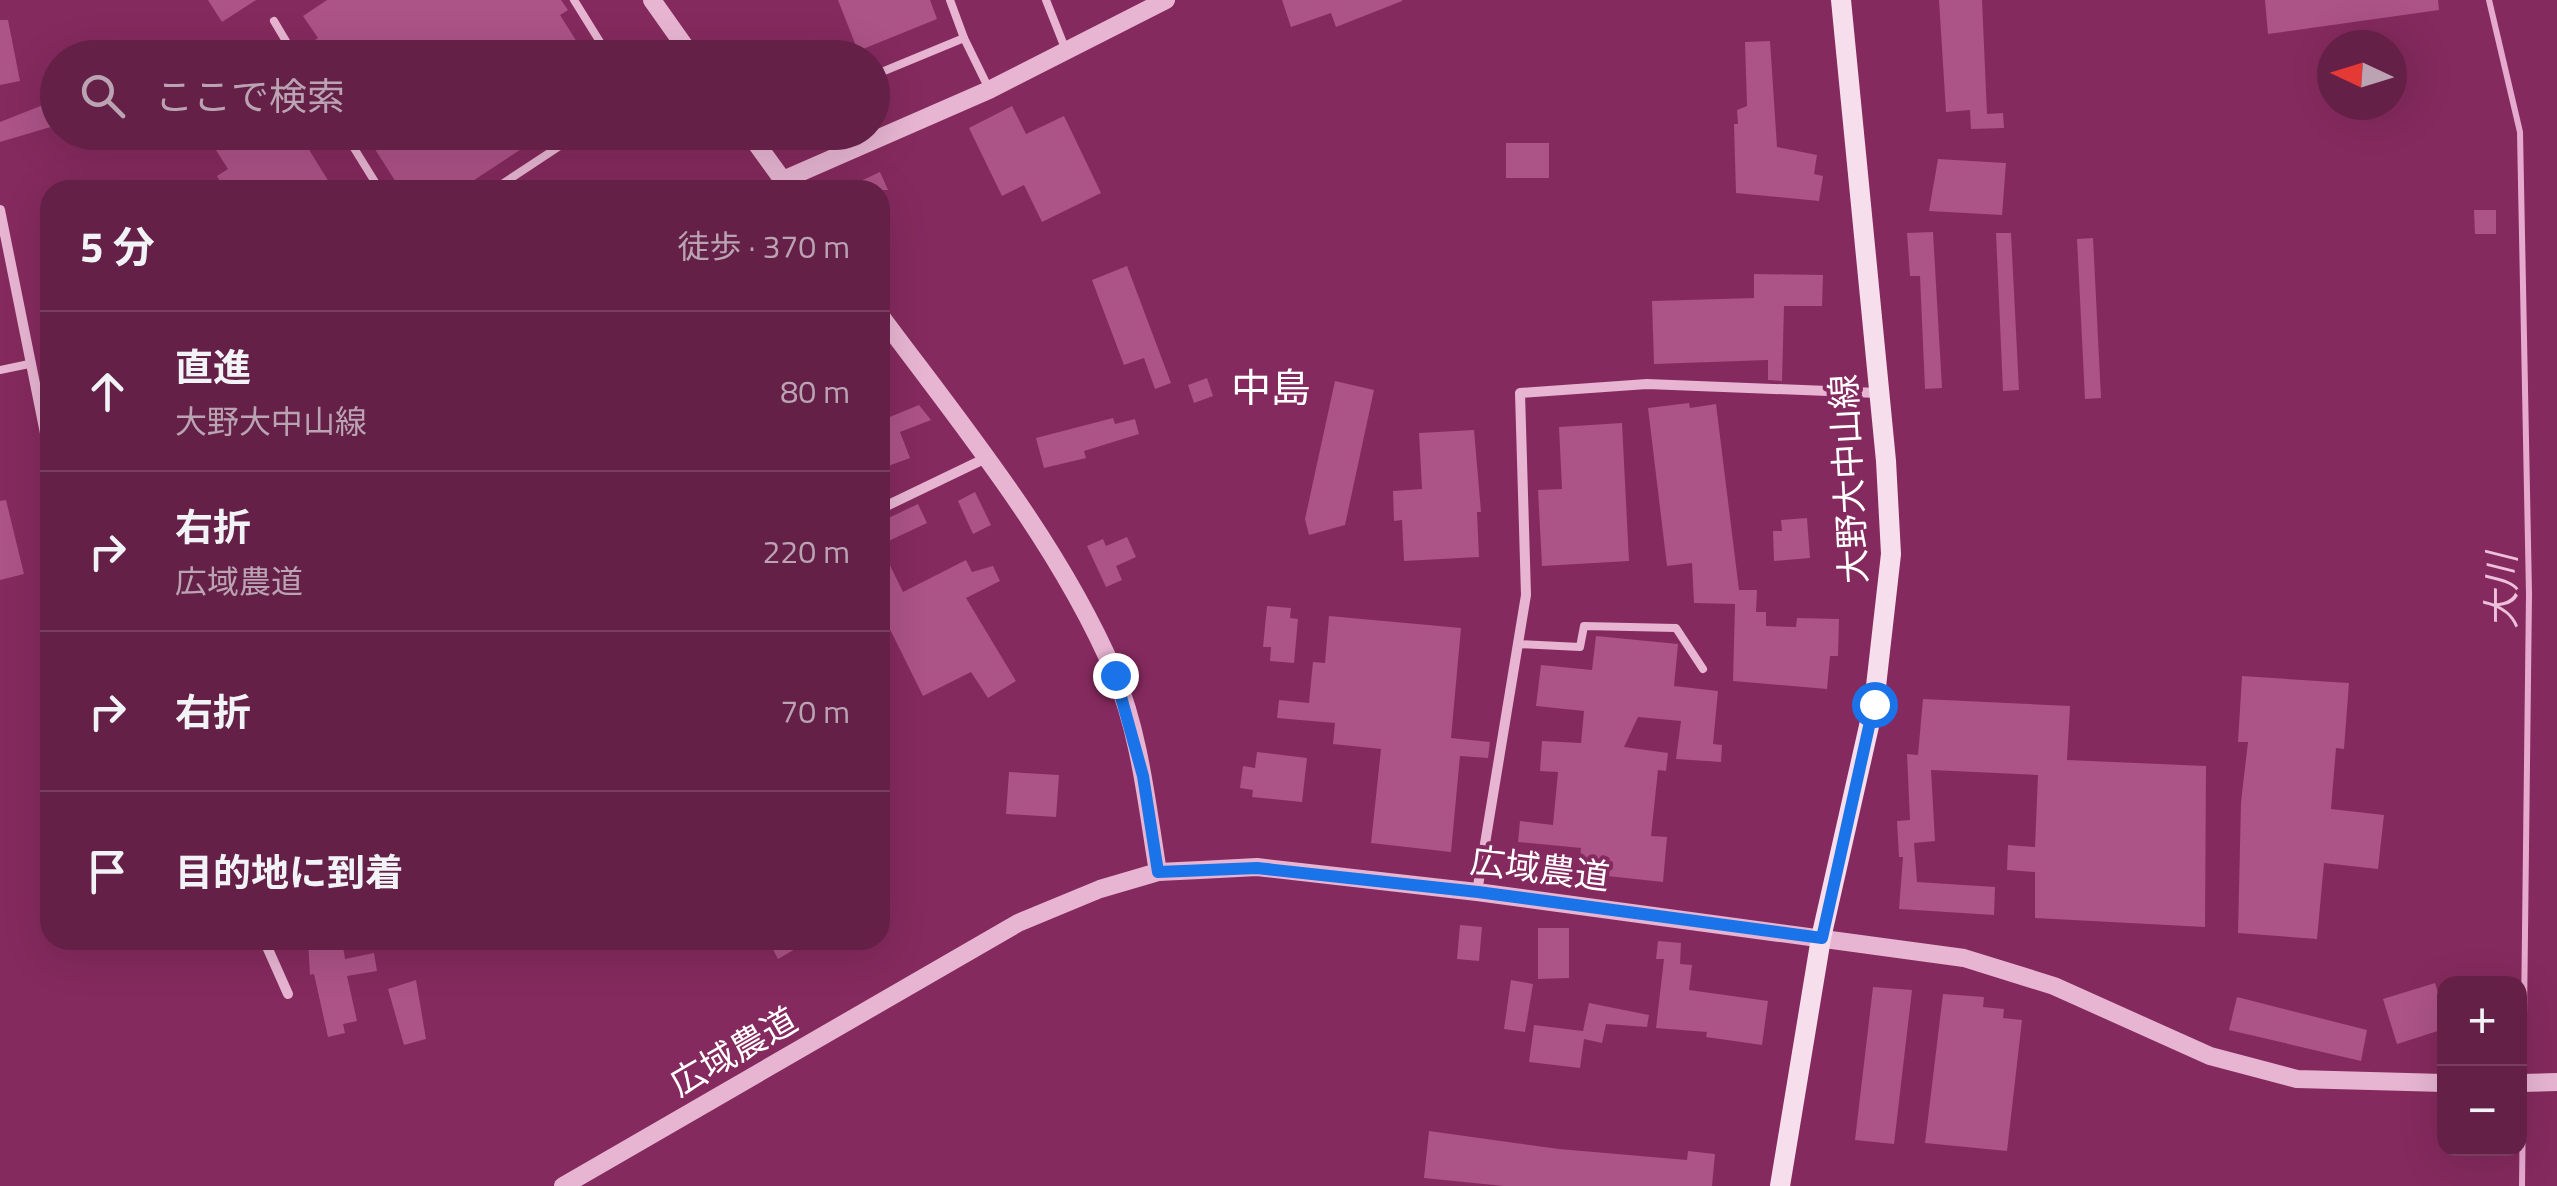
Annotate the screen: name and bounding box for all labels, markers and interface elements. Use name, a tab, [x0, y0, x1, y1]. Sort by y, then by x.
north arrow	[2317, 30, 2407, 120]
search box	[40, 40, 890, 150]
text: ここで検索	[155, 67, 345, 125]
icon: search	[75, 68, 130, 123]
text: 5 分	[80, 214, 155, 278]
text: 徒歩 · 370 m	[677, 222, 850, 270]
text: 直進	[175, 338, 251, 396]
district label: 中島	[1231, 357, 1311, 418]
icon: ahead	[80, 364, 135, 419]
text: 80 m	[780, 367, 850, 415]
street label: 大野大中山線	[1816, 373, 1880, 585]
text: 大野大中山線	[175, 397, 367, 445]
text: 右折	[175, 498, 251, 556]
icon: right	[80, 524, 135, 579]
text: 220 m	[762, 527, 850, 575]
water label: 大川	[2472, 549, 2530, 629]
text: 広域農道	[175, 557, 303, 605]
route end	[1093, 653, 1139, 699]
route start	[1852, 682, 1898, 728]
text: 右折	[175, 683, 251, 741]
icon: right	[80, 684, 135, 739]
text: 70 m	[780, 687, 850, 735]
street label: 広域農道	[1467, 833, 1613, 903]
text: 目的地に到着	[175, 843, 403, 901]
icon: arrive	[80, 844, 135, 899]
map controls	[2437, 976, 2527, 1156]
button: +	[2437, 976, 2527, 1066]
street label: 広域農道	[659, 993, 807, 1109]
button: −	[2437, 1066, 2527, 1156]

